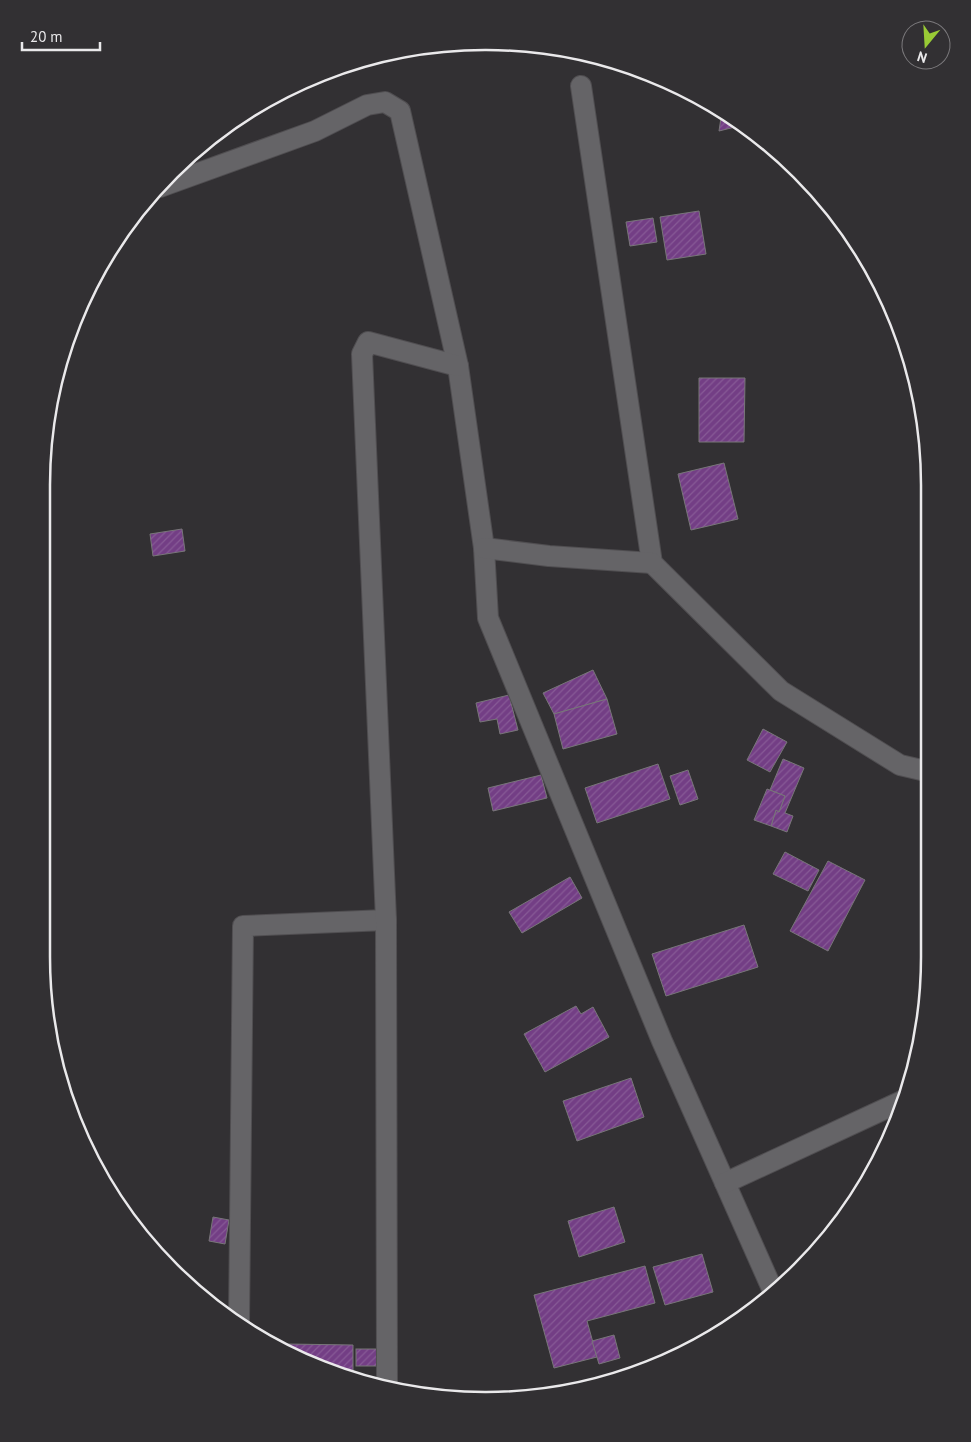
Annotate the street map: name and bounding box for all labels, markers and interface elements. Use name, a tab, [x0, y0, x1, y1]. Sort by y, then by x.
scale bar	[22, 20, 100, 52]
north arrow	[901, 20, 951, 70]
text: 20 m	[30, 27, 63, 46]
text: N	[915, 47, 929, 67]

